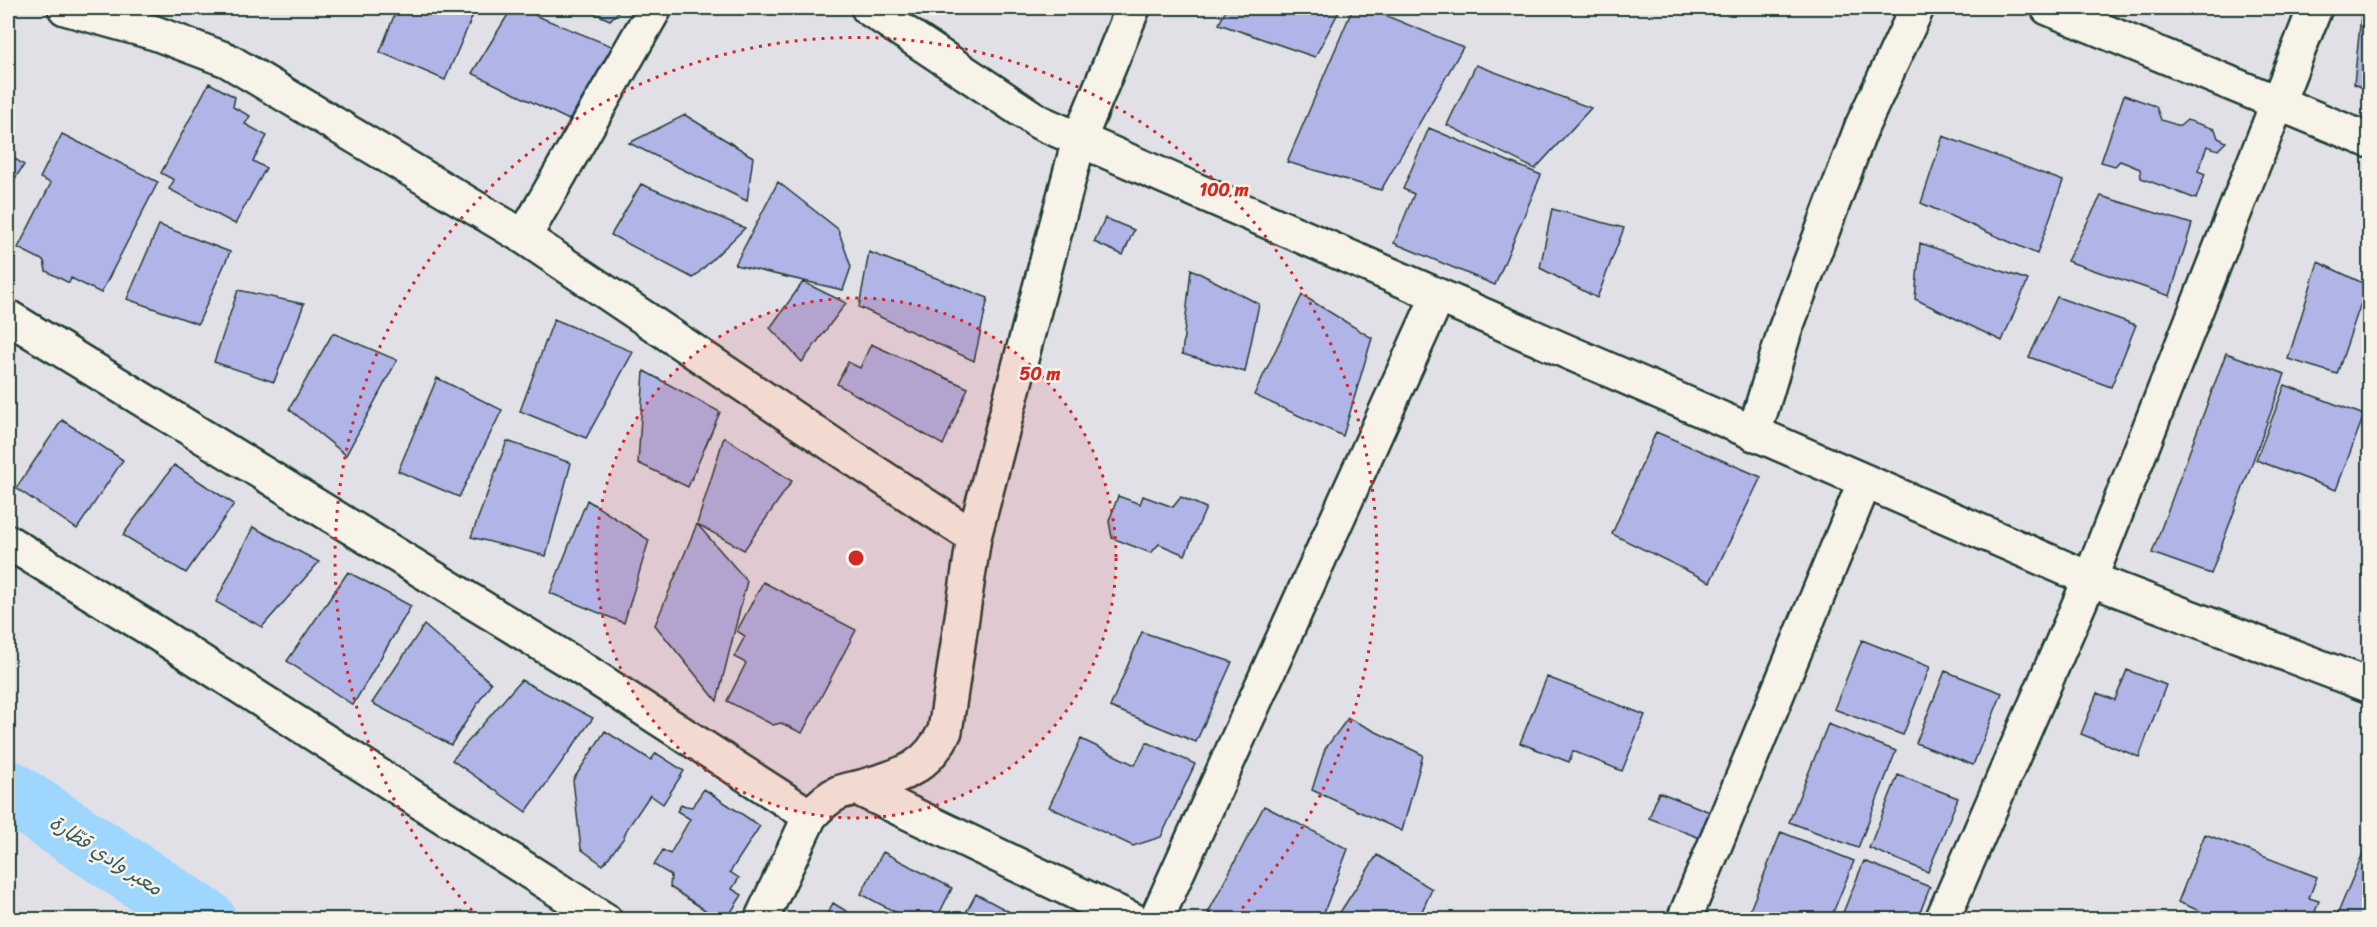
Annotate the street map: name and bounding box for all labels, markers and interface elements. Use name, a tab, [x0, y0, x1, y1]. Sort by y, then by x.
text: 100 m	[1200, 174, 1249, 206]
text: 50 m	[1020, 358, 1061, 390]
centre of rings	[846, 548, 866, 568]
water label: معبر وادي قطّارة	[42, 805, 170, 906]

